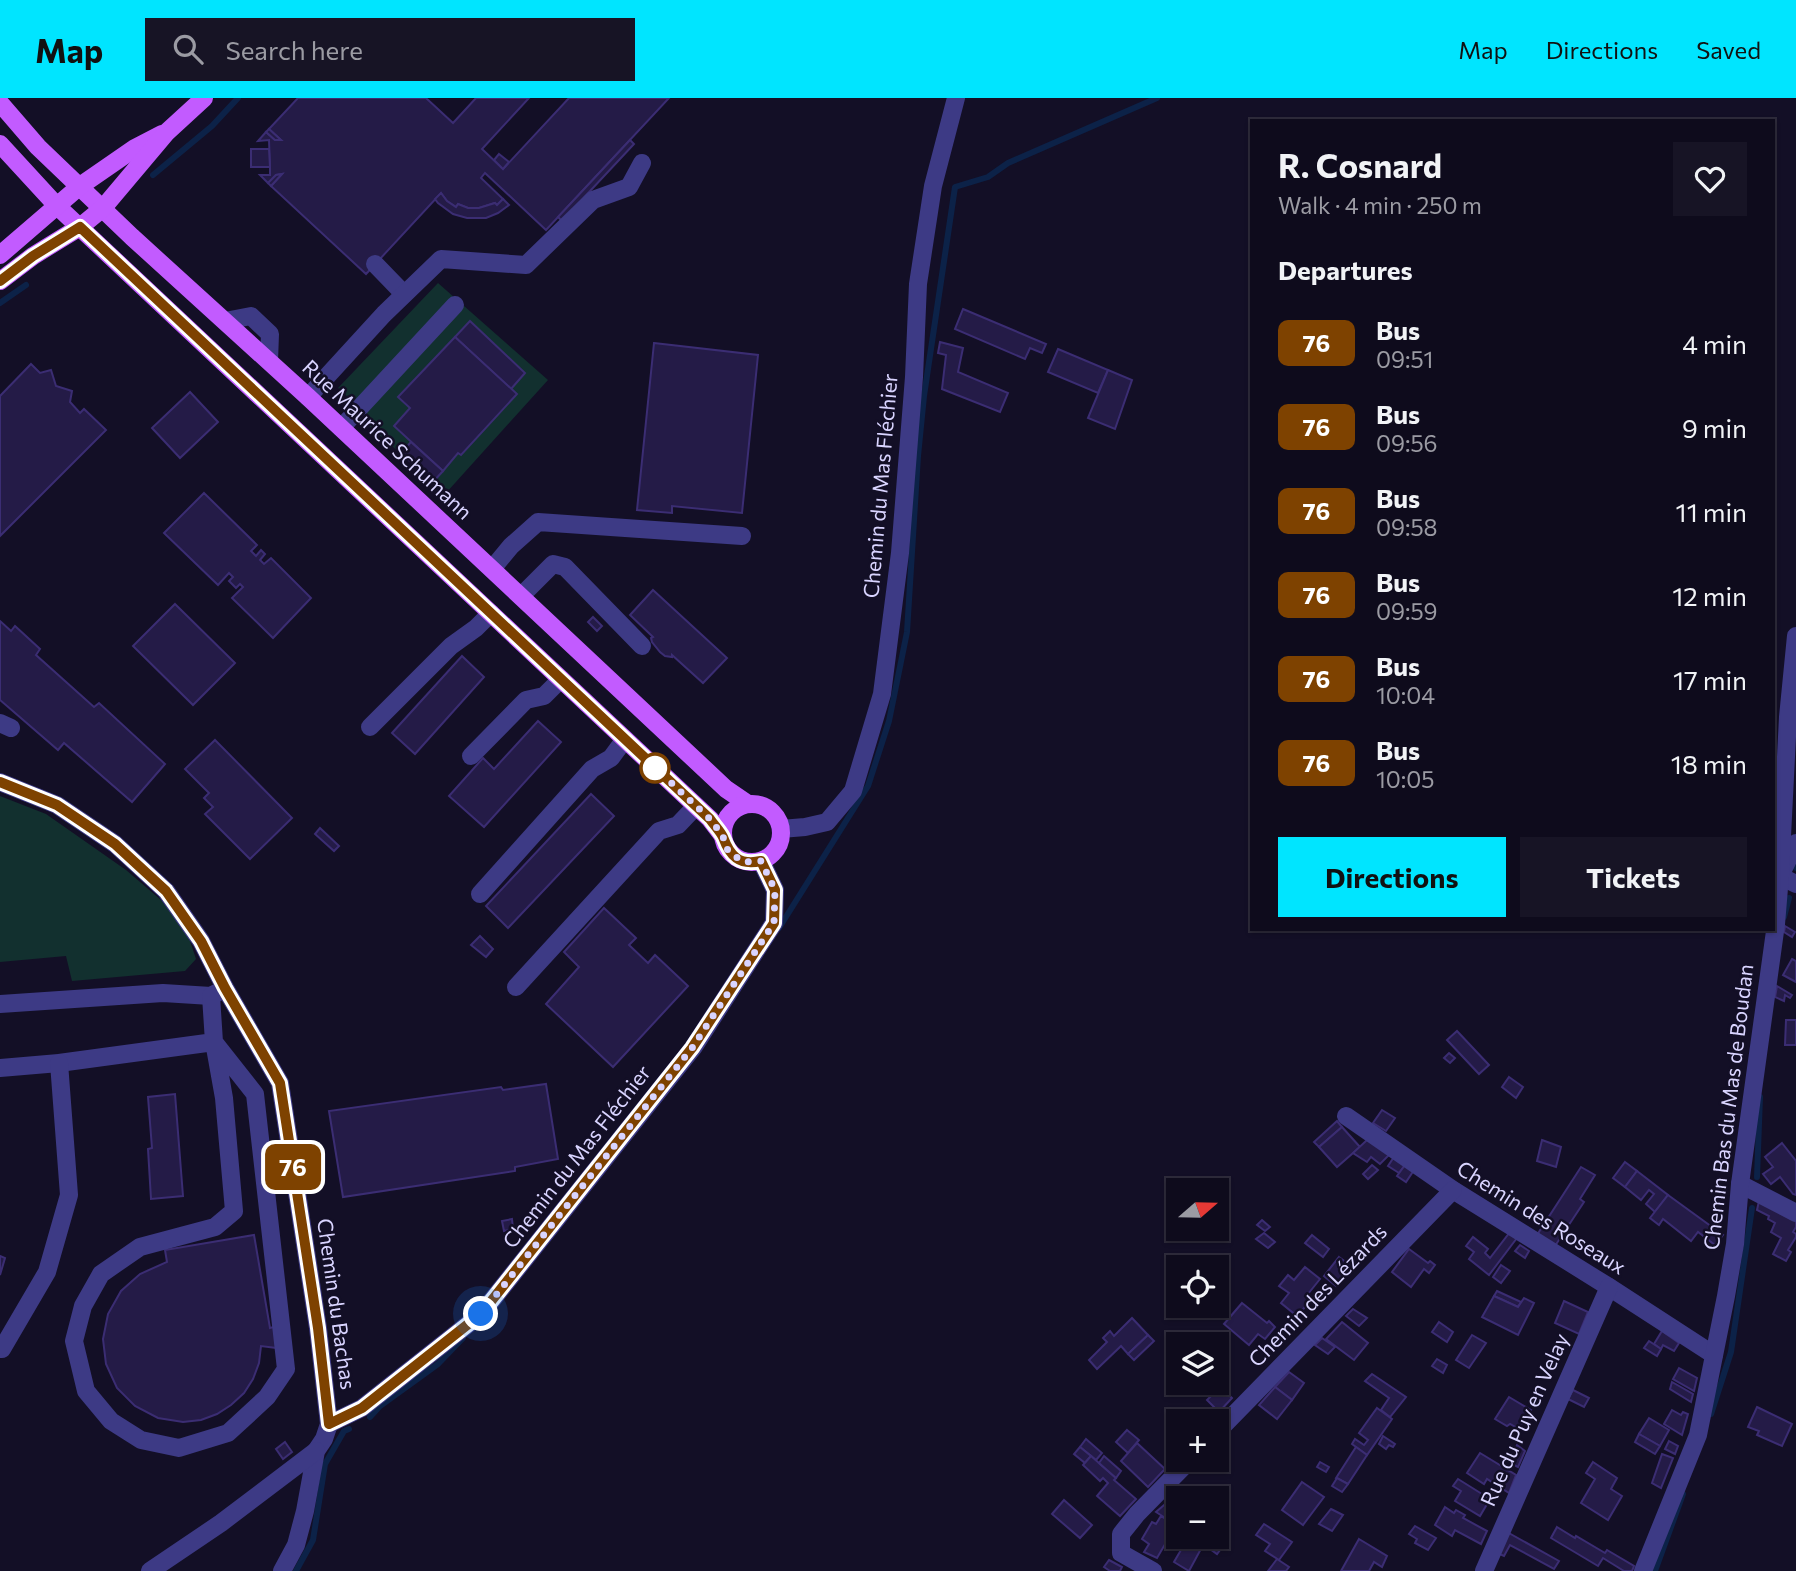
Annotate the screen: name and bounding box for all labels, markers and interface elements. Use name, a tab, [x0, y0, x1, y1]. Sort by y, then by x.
search box	[145, 18, 635, 81]
text: Map	[35, 29, 103, 70]
icon: search	[169, 30, 207, 68]
text: Search here	[225, 34, 363, 65]
text: Map	[1458, 35, 1508, 64]
text: Directions	[1546, 35, 1658, 64]
text: Saved	[1696, 35, 1761, 64]
button: heart	[1673, 142, 1747, 216]
text: R. Cosnard	[1278, 144, 1442, 185]
text: Walk · 4 min · 250 m	[1278, 191, 1482, 219]
text: Departures	[1278, 254, 1413, 285]
text: Bus	[1376, 314, 1420, 345]
text: 76	[1303, 328, 1330, 357]
text: 4 min	[1682, 328, 1747, 359]
text: 09:51	[1376, 345, 1433, 373]
street label: Rue Maurice Schumann	[298, 354, 478, 524]
street label: Chemin du Mas Fléchier	[857, 373, 902, 599]
text: Bus	[1376, 398, 1420, 429]
text: 76	[1303, 412, 1330, 441]
text: 9 min	[1682, 412, 1747, 443]
text: 09:56	[1376, 429, 1438, 457]
text: Bus	[1376, 482, 1420, 513]
text: 76	[1303, 496, 1330, 525]
text: 11 min	[1676, 496, 1747, 527]
text: 09:58	[1376, 513, 1438, 541]
text: Bus	[1376, 566, 1420, 597]
text: 76	[1303, 580, 1330, 609]
text: 12 min	[1672, 580, 1747, 611]
text: 09:59	[1376, 597, 1438, 625]
text: Bus	[1376, 650, 1420, 681]
text: 76	[1303, 664, 1330, 693]
text: 17 min	[1673, 664, 1747, 695]
text: 10:04	[1376, 681, 1435, 709]
text: Bus	[1376, 734, 1420, 765]
text: 76	[1303, 748, 1330, 777]
text: 18 min	[1671, 748, 1747, 779]
unlabelled marker	[640, 753, 670, 783]
text: 10:05	[1376, 765, 1435, 793]
button: Directions	[1278, 837, 1506, 917]
button: Tickets	[1520, 837, 1747, 917]
street label: Chemin Bas du Mas de Boudan	[1698, 962, 1757, 1251]
street label: Chemin du Mas Fléchier	[497, 1060, 655, 1253]
line badge: 76	[262, 1144, 324, 1190]
text: 76	[279, 1152, 307, 1181]
street label: Chemin des Roseaux	[1453, 1155, 1631, 1279]
north arrow	[1166, 1178, 1228, 1241]
map controls	[1166, 1178, 1229, 1549]
street label: Chemin du Bachas	[313, 1217, 362, 1391]
street label: Chemin des Lézards	[1243, 1219, 1391, 1371]
button: locate	[1166, 1255, 1229, 1318]
your location	[463, 1296, 498, 1331]
street label: Rue du Puy en Velay	[1474, 1329, 1573, 1510]
button: layers	[1166, 1332, 1229, 1395]
button: +	[1166, 1409, 1229, 1472]
button: −	[1166, 1486, 1229, 1549]

